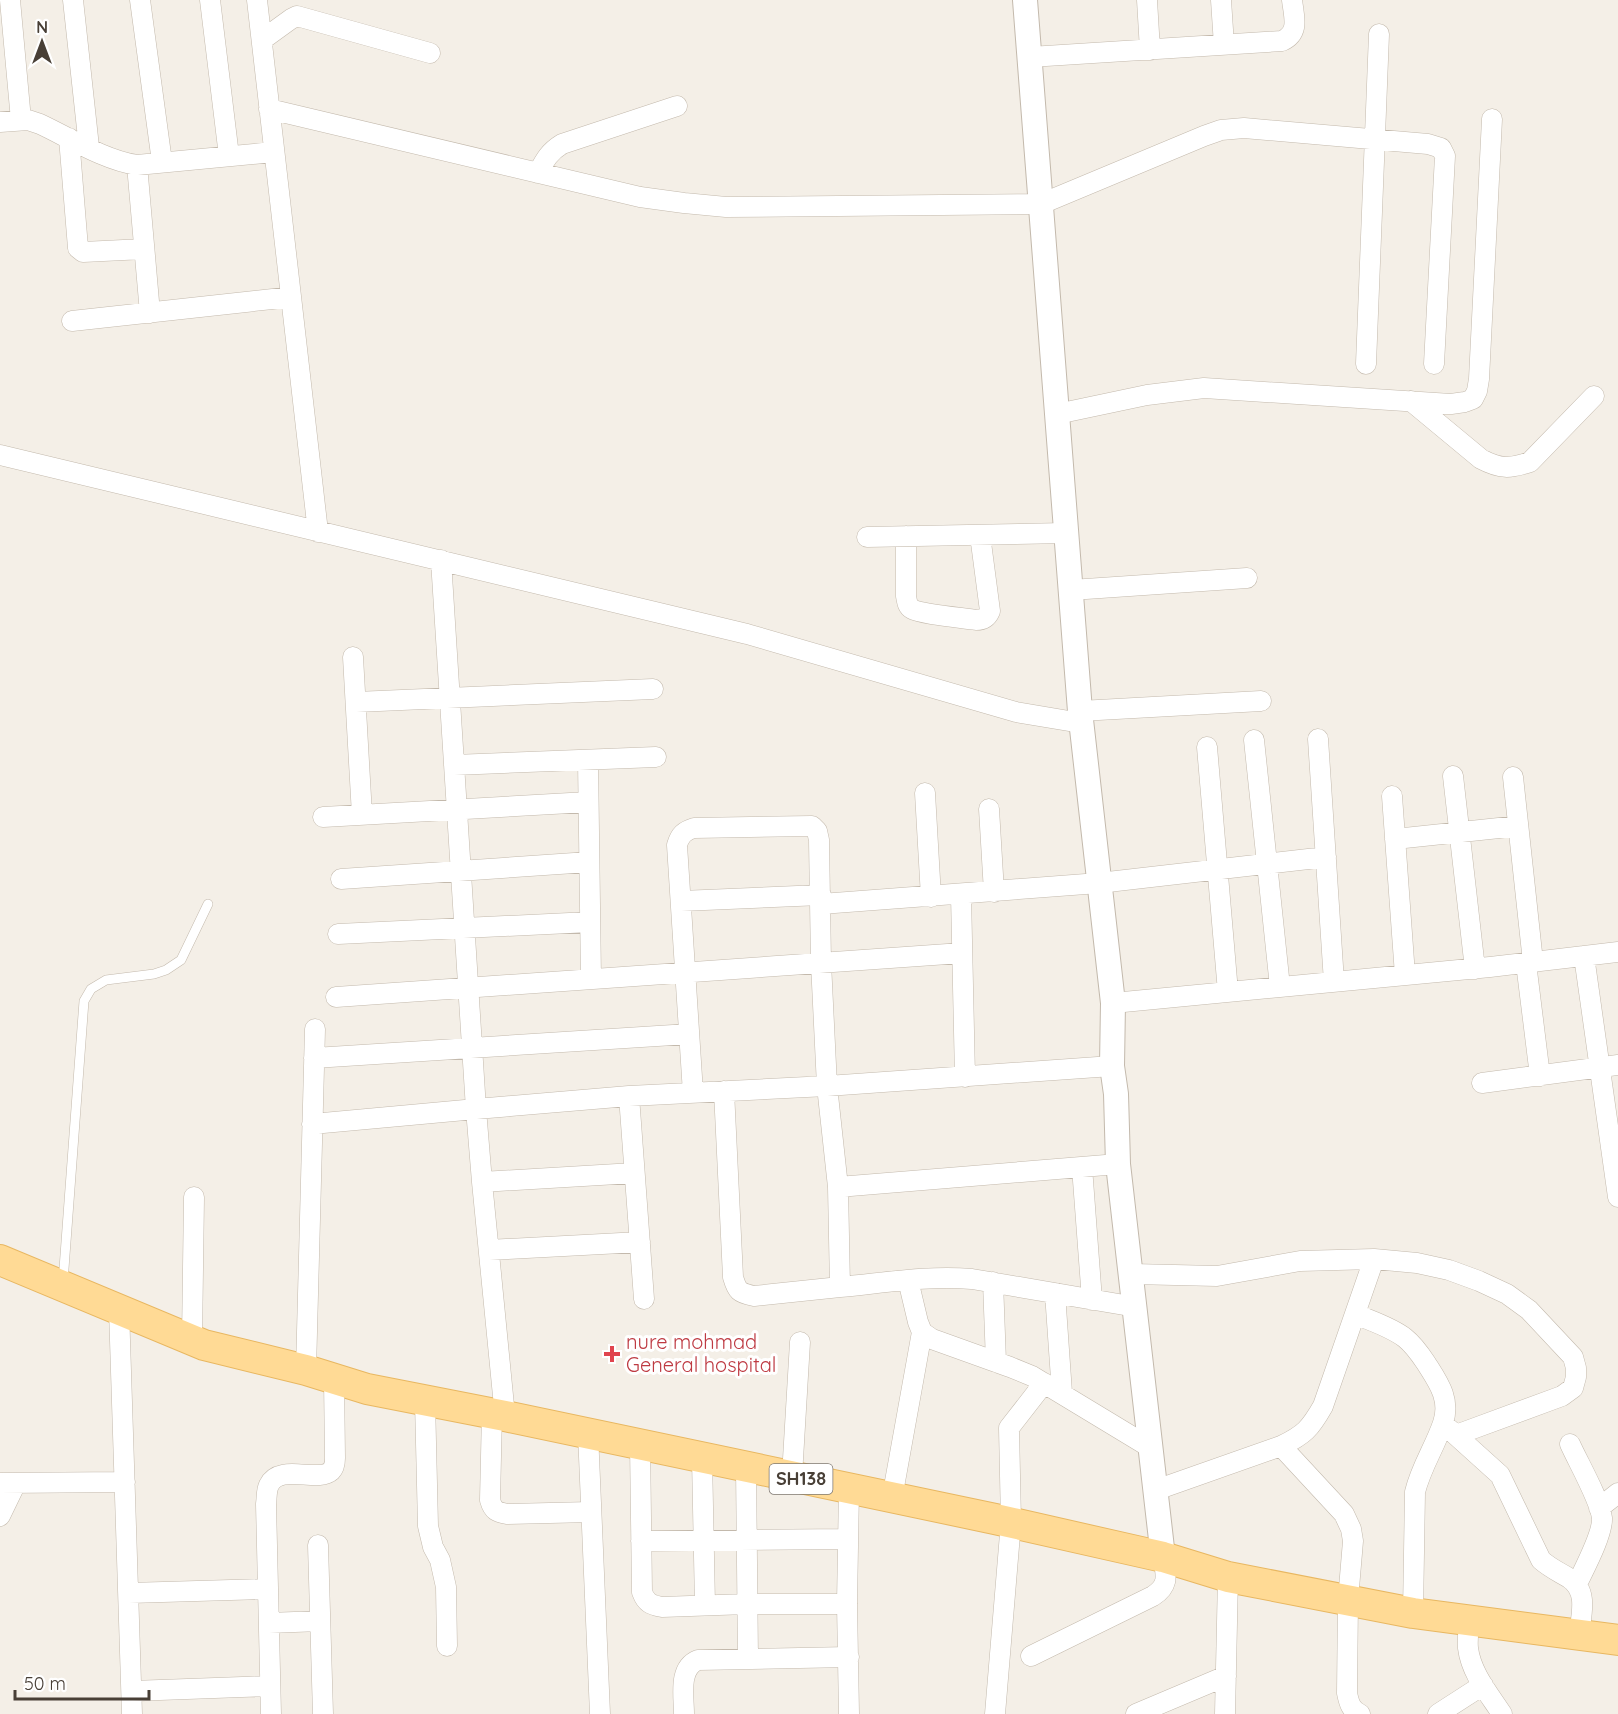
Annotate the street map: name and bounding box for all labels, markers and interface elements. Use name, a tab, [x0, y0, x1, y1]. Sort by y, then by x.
north arrow	[12, 12, 72, 72]
text: N	[36, 17, 48, 37]
place label: nure mohmad General hospital	[626, 1329, 776, 1377]
marker: nure mohmad General hospital	[603, 1345, 621, 1363]
road number: SH138	[770, 1464, 832, 1494]
scale bar	[15, 1663, 148, 1701]
text: 50 m	[24, 1672, 66, 1695]

